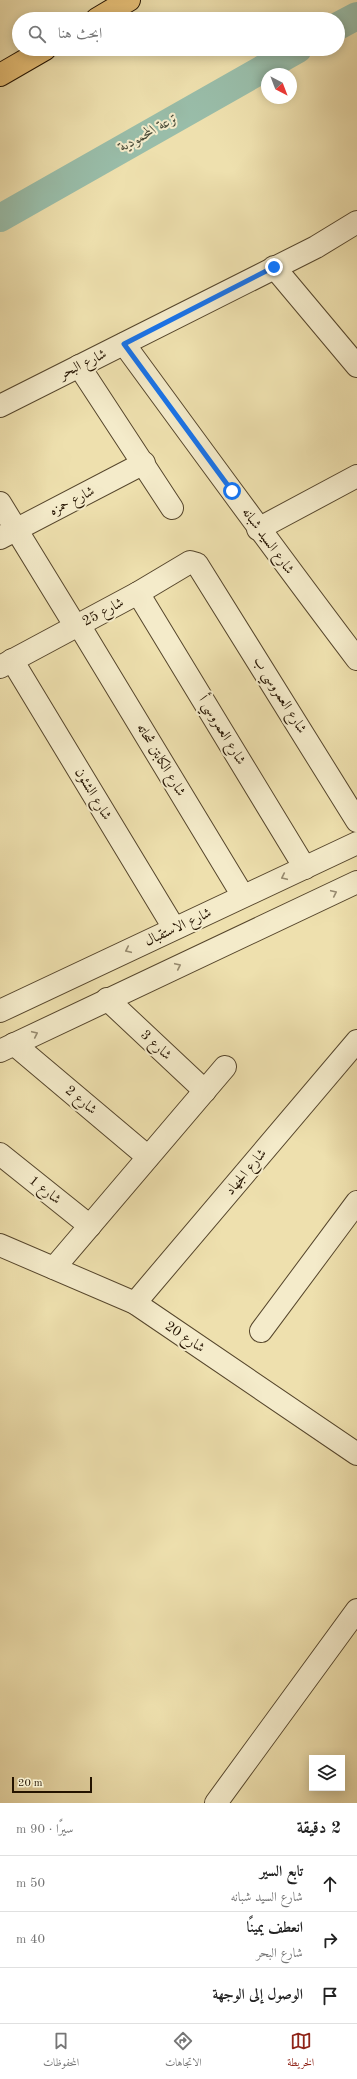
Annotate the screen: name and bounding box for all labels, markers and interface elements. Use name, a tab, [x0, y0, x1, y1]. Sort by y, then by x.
search box	[12, 12, 345, 56]
icon: search	[26, 23, 48, 45]
text: ابحث هنا	[58, 27, 102, 42]
north arrow	[261, 68, 297, 104]
water label: ترعة المحمودية	[115, 110, 181, 156]
route end	[265, 258, 283, 276]
street label: شارع البحر	[55, 347, 111, 386]
route start	[223, 482, 241, 500]
street label: شارع حمزه	[47, 484, 99, 522]
street label: شارع السيد شبانه	[236, 505, 297, 579]
street label: شارع 25	[80, 595, 128, 632]
street label: شارع العمروسي ب	[246, 654, 309, 739]
street label: شارع العمروسي أ	[191, 691, 252, 770]
street label: شارع الكابتن شحاته	[130, 721, 189, 801]
street label: شارع الشئون	[69, 766, 114, 825]
one-way arrow	[280, 872, 288, 880]
one-way arrow	[329, 890, 337, 898]
street label: شارع الاستقبال	[142, 905, 215, 952]
one-way arrow	[125, 945, 132, 953]
one-way arrow	[174, 963, 181, 971]
street label: شارع 3	[135, 1027, 174, 1065]
one-way arrow	[31, 1031, 39, 1039]
street label: شارع 2	[60, 1083, 99, 1120]
street label: شارع الجهاد	[223, 1146, 272, 1200]
street label: شارع 1	[24, 1173, 64, 1210]
street label: شارع 20	[160, 1319, 207, 1359]
map controls	[309, 1755, 345, 1791]
button: layers	[309, 1755, 345, 1791]
scale bar	[12, 1775, 92, 1794]
text: 20 m	[18, 1778, 43, 1789]
text: 2 دقيقة	[297, 1820, 341, 1837]
text: سيرًا · 90 m	[16, 1823, 73, 1836]
text: تابع السير	[260, 1865, 303, 1880]
icon: ahead	[319, 1873, 341, 1895]
text: 50 m	[16, 1877, 45, 1890]
text: شارع السيد شبانه	[230, 1891, 303, 1904]
text: انعطف يمينًا	[247, 1921, 303, 1936]
icon: right	[319, 1929, 341, 1951]
text: 40 m	[16, 1933, 45, 1946]
text: شارع البحر	[256, 1947, 303, 1960]
icon: arrive	[319, 1985, 341, 2007]
text: الوصول إلى الوجهة	[212, 1988, 303, 2003]
tab: المحفوظات	[43, 2030, 79, 2073]
tab: الاتجاهات	[165, 2030, 202, 2073]
tab: الخريطة	[287, 2030, 314, 2073]

